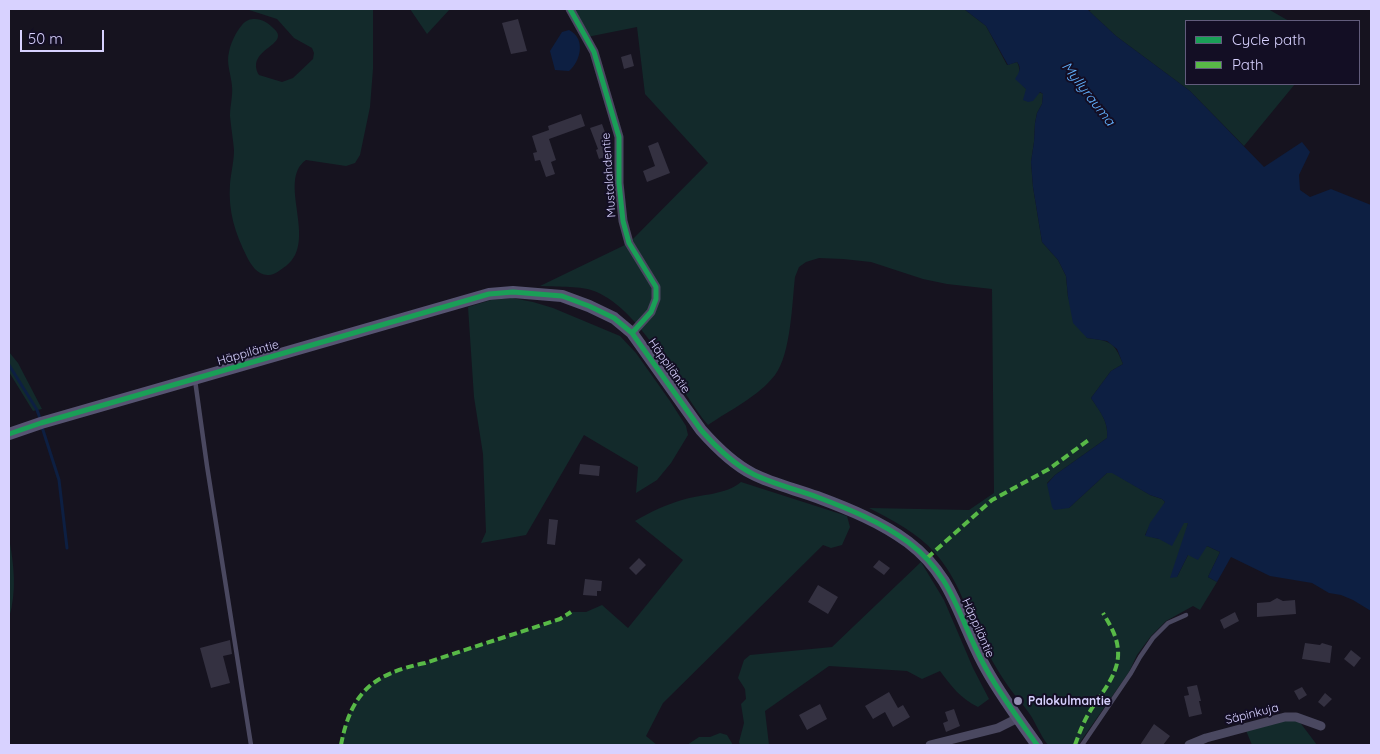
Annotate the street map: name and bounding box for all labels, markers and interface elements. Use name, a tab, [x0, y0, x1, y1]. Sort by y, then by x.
scale bar	[22, 20, 106, 52]
legend	[1185, 20, 1360, 85]
text: 50 m	[28, 29, 63, 48]
text: Cycle path	[1232, 30, 1306, 49]
text: Path	[1232, 55, 1264, 74]
water label: Myllyrauma	[1058, 59, 1118, 129]
street label: Mustalahdentie	[599, 132, 619, 218]
street label: Häppiläntie	[645, 336, 693, 396]
street label: Häppiläntie	[216, 337, 280, 369]
street label: Häppiläntie	[959, 596, 997, 660]
place label: Palokulmantie	[1028, 694, 1111, 708]
marker: Palokulmantie	[1012, 695, 1024, 707]
street label: Säpinkuja	[1224, 700, 1280, 728]

